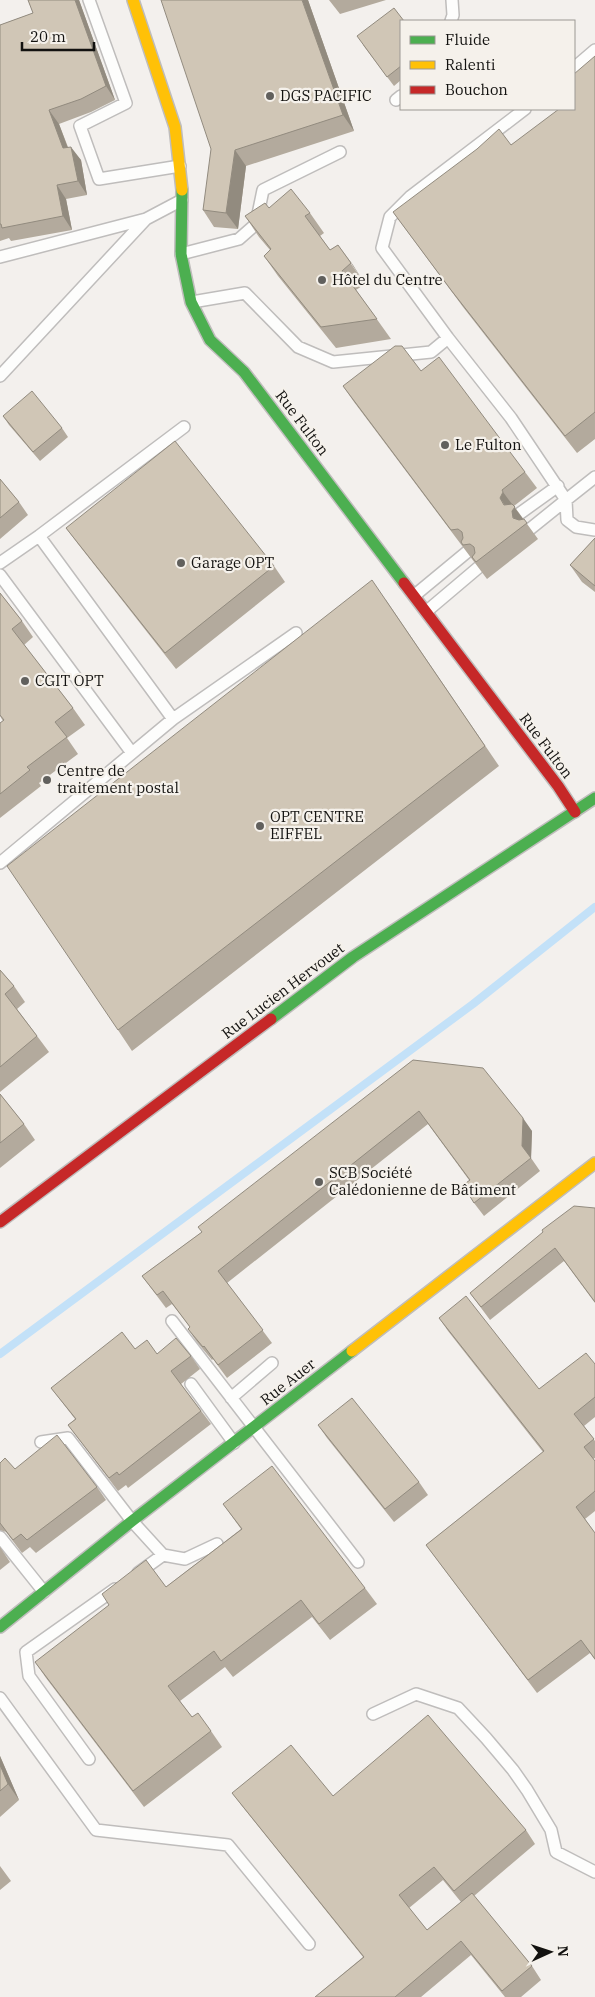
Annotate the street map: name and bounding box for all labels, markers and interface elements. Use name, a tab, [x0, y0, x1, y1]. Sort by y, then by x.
scale bar	[22, 20, 95, 52]
legend	[400, 20, 575, 110]
text: 20 m	[30, 27, 66, 46]
text: Fluide	[445, 30, 490, 49]
text: Ralenti	[445, 55, 496, 74]
text: Bouchon	[445, 80, 508, 99]
place label: DGS PACIFIC	[280, 86, 372, 105]
marker: DGS PACIFIC	[264, 90, 276, 102]
place label: Hôtel du Centre	[332, 270, 443, 289]
marker: Hôtel du Centre	[316, 274, 328, 286]
street label: Rue Fulton	[272, 386, 333, 459]
place label: Le Fulton	[455, 435, 522, 454]
marker: Le Fulton	[439, 439, 451, 451]
place label: Garage OPT	[191, 553, 275, 572]
marker: Garage OPT	[175, 557, 187, 569]
place label: CGIT OPT	[35, 671, 104, 690]
marker: CGIT OPT	[19, 675, 31, 687]
street label: Rue Fulton	[516, 709, 577, 782]
place label: Centre de traitement postal	[57, 761, 179, 797]
marker: Centre de traitement postal	[41, 774, 53, 786]
place label: OPT CENTRE EIFFEL	[270, 807, 364, 843]
marker: OPT CENTRE EIFFEL	[254, 820, 266, 832]
street label: Rue Lucien Hervouet	[218, 938, 348, 1043]
place label: SCB Société Calédonienne de Bâtiment	[329, 1163, 516, 1199]
marker: SCB Société Calédonienne de Bâtiment	[313, 1176, 325, 1188]
street label: Rue Auer	[256, 1354, 319, 1409]
north arrow	[525, 1927, 575, 1977]
text: N	[554, 1945, 572, 1957]

